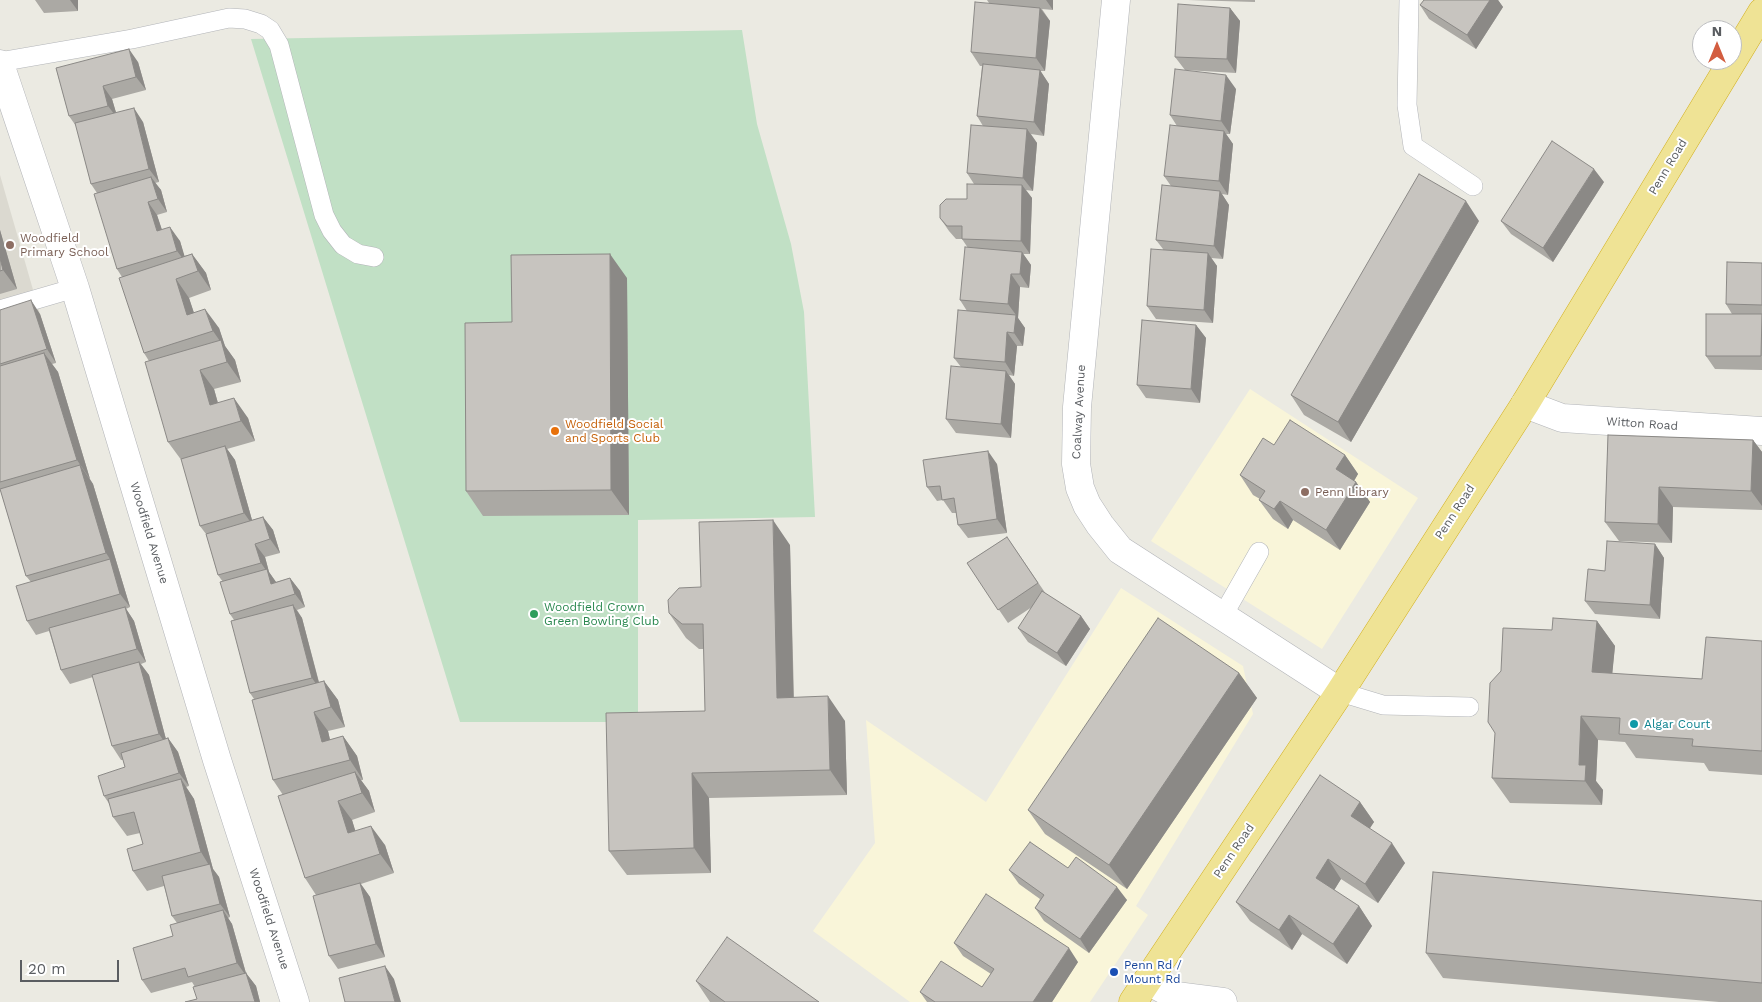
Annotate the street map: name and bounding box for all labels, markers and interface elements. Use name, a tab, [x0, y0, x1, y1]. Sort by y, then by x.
north arrow	[1692, 20, 1742, 70]
text: N	[1712, 23, 1722, 39]
street label: Penn Road	[1646, 137, 1690, 197]
place label: Woodfield Primary School	[20, 231, 109, 259]
marker: Woodfield Primary School	[4, 239, 16, 251]
street label: Coalway Avenue	[1069, 364, 1089, 460]
street label: Witton Road	[1606, 414, 1678, 434]
place label: Woodfield Social and Sports Club	[565, 417, 663, 445]
marker: Woodfield Social and Sports Club	[549, 425, 561, 437]
street label: Woodfield Avenue	[127, 480, 171, 586]
street label: Penn Road	[1432, 482, 1478, 542]
place label: Penn Library	[1315, 485, 1389, 499]
marker: Penn Library	[1299, 486, 1311, 498]
place label: Woodfield Crown Green Bowling Club	[544, 600, 659, 628]
marker: Woodfield Crown Green Bowling Club	[528, 608, 540, 620]
place label: Algar Court	[1644, 717, 1710, 731]
marker: Algar Court	[1628, 718, 1640, 730]
street label: Penn Road	[1211, 821, 1257, 881]
street label: Woodfield Avenue	[246, 867, 292, 971]
scale bar	[22, 950, 121, 982]
place label: Penn Rd / Mount Rd	[1124, 958, 1182, 986]
text: 20 m	[28, 960, 66, 978]
marker: Penn Rd / Mount Rd	[1108, 966, 1120, 978]

